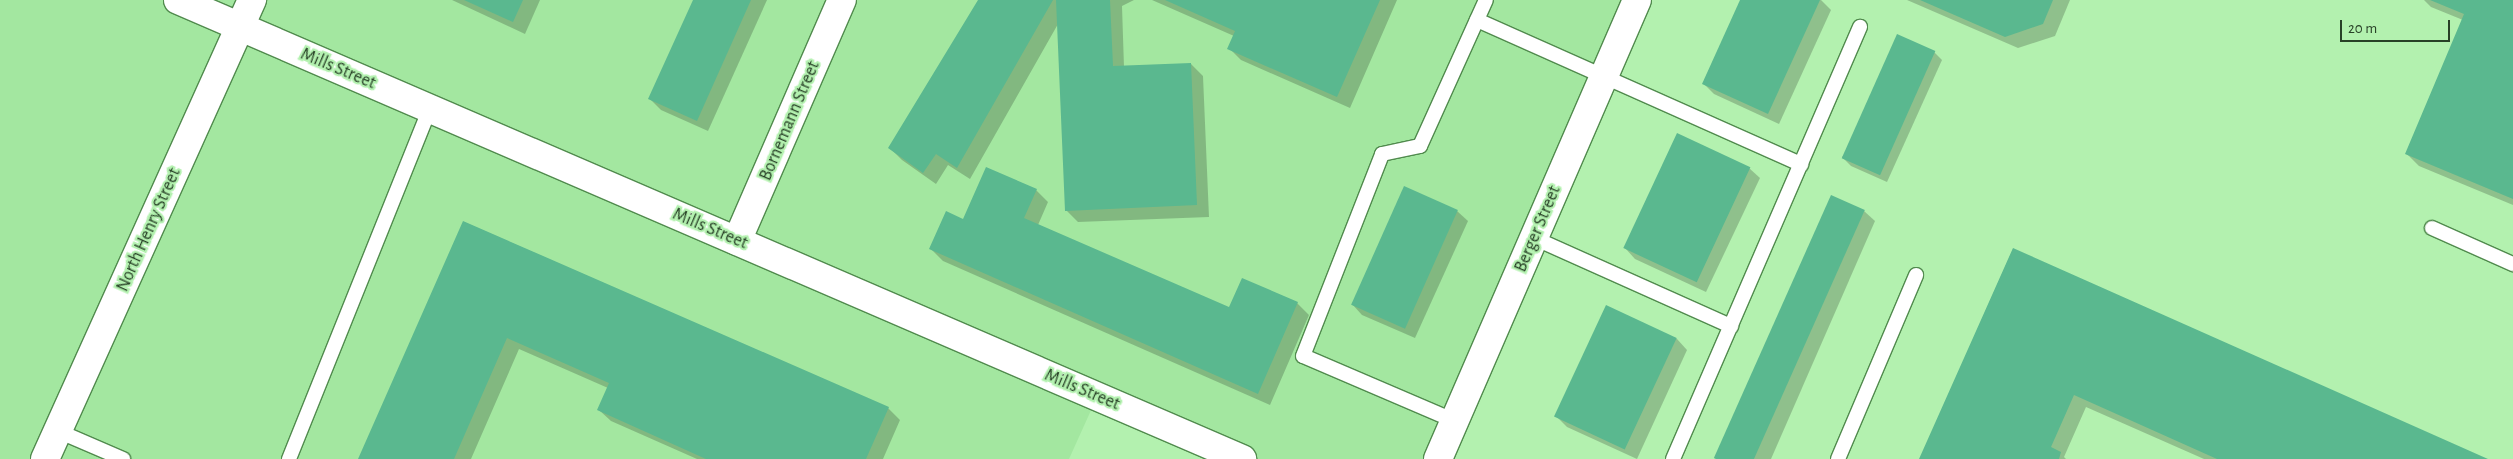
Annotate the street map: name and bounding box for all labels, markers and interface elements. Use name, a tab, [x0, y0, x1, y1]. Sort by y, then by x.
scale bar	[2343, 10, 2453, 42]
text: 20 m	[2348, 21, 2377, 36]
street label: Mills Street	[297, 44, 379, 94]
street label: Bornemann Street	[755, 58, 825, 184]
street label: North Henry Street	[112, 165, 186, 295]
street label: Berger Street	[1510, 183, 1566, 275]
street label: Mills Street	[669, 204, 751, 254]
street label: Mills Street	[1041, 365, 1123, 415]

